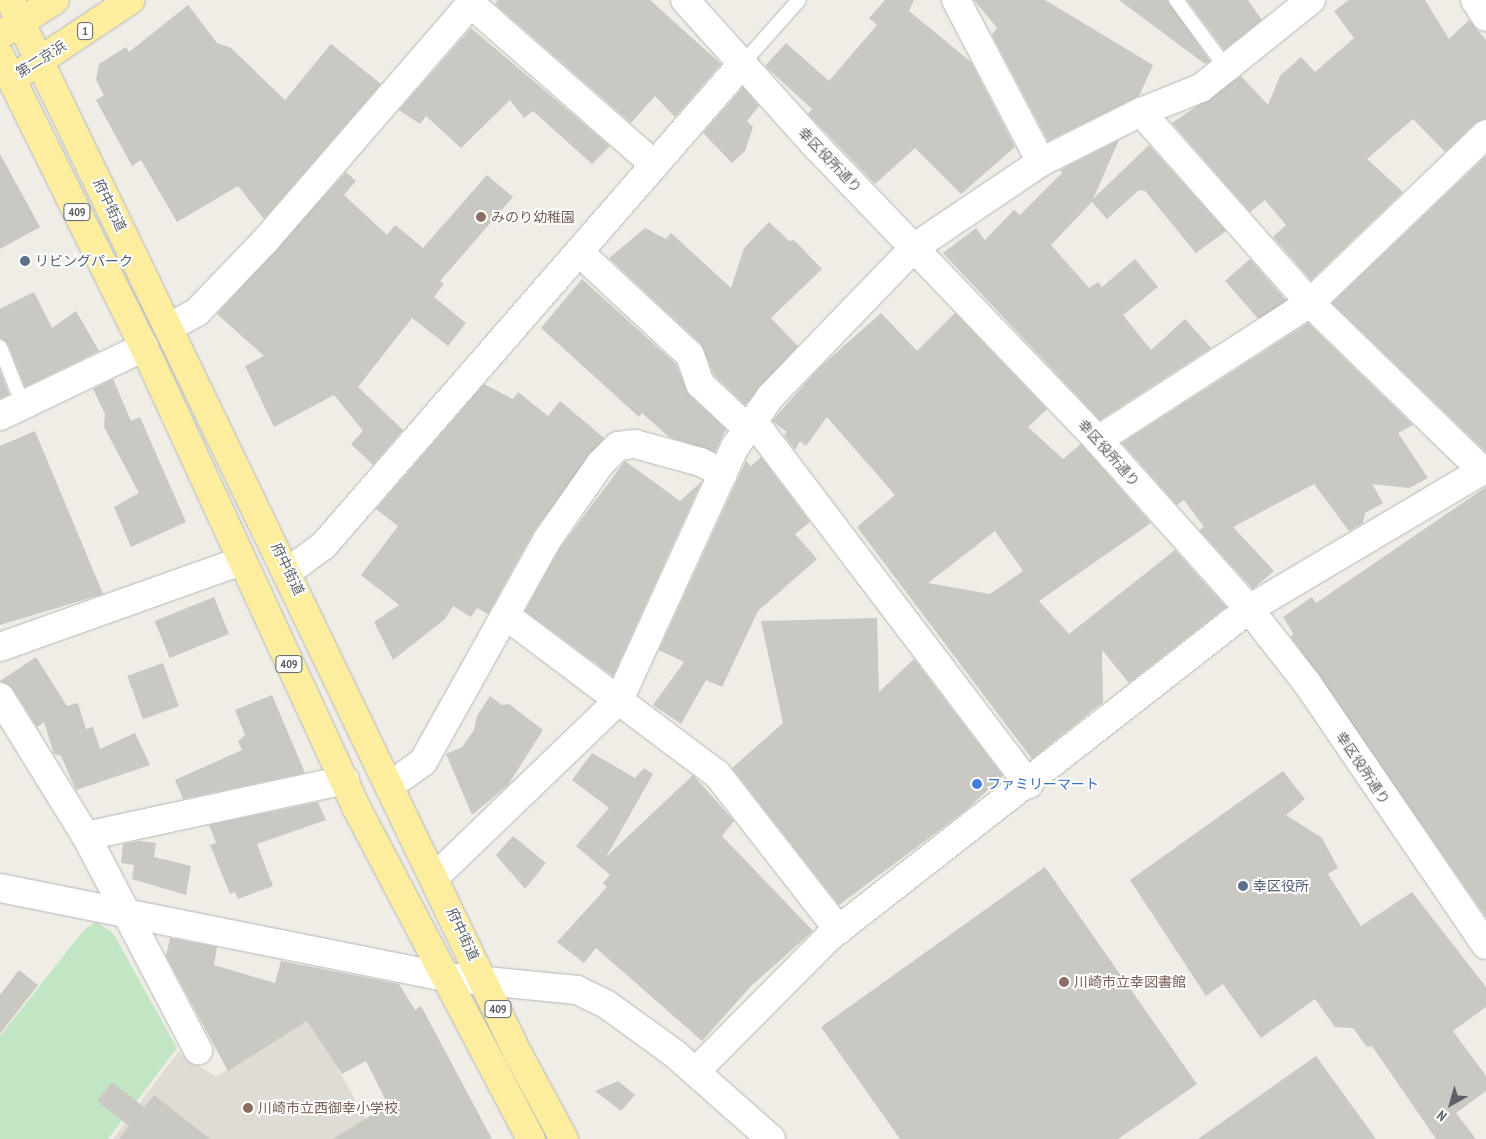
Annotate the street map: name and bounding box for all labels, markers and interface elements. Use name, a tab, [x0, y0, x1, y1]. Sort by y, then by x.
road number: 1	[76, 22, 94, 40]
street label: 第二京浜	[13, 37, 69, 81]
street label: 幸区役所通り	[795, 124, 865, 196]
street label: 府中街道	[90, 176, 130, 234]
road number: 409	[63, 202, 91, 222]
place label: みのり幼稚園	[491, 209, 575, 225]
marker: みのり幼稚園	[475, 211, 487, 223]
place label: リビングパーク	[35, 253, 133, 269]
marker: リビングパーク	[19, 255, 31, 267]
street label: 幸区役所通り	[1075, 416, 1143, 490]
street label: 府中街道	[268, 540, 308, 598]
road number: 409	[275, 654, 303, 674]
street label: 幸区役所通り	[1333, 728, 1393, 808]
place label: ファミリーマート	[987, 776, 1099, 792]
marker: ファミリーマート	[971, 778, 983, 790]
place label: 幸区役所	[1253, 878, 1309, 894]
marker: 幸区役所	[1237, 880, 1249, 892]
street label: 府中街道	[444, 905, 482, 963]
place label: 川崎市立幸図書館	[1074, 974, 1186, 990]
marker: 川崎市立幸図書館	[1058, 976, 1070, 988]
road number: 409	[484, 1000, 512, 1019]
north arrow	[1426, 1079, 1476, 1129]
place label: 川崎市立西御幸小学校	[258, 1100, 398, 1116]
marker: 川崎市立西御幸小学校	[242, 1102, 254, 1114]
text: N	[1433, 1106, 1450, 1125]

